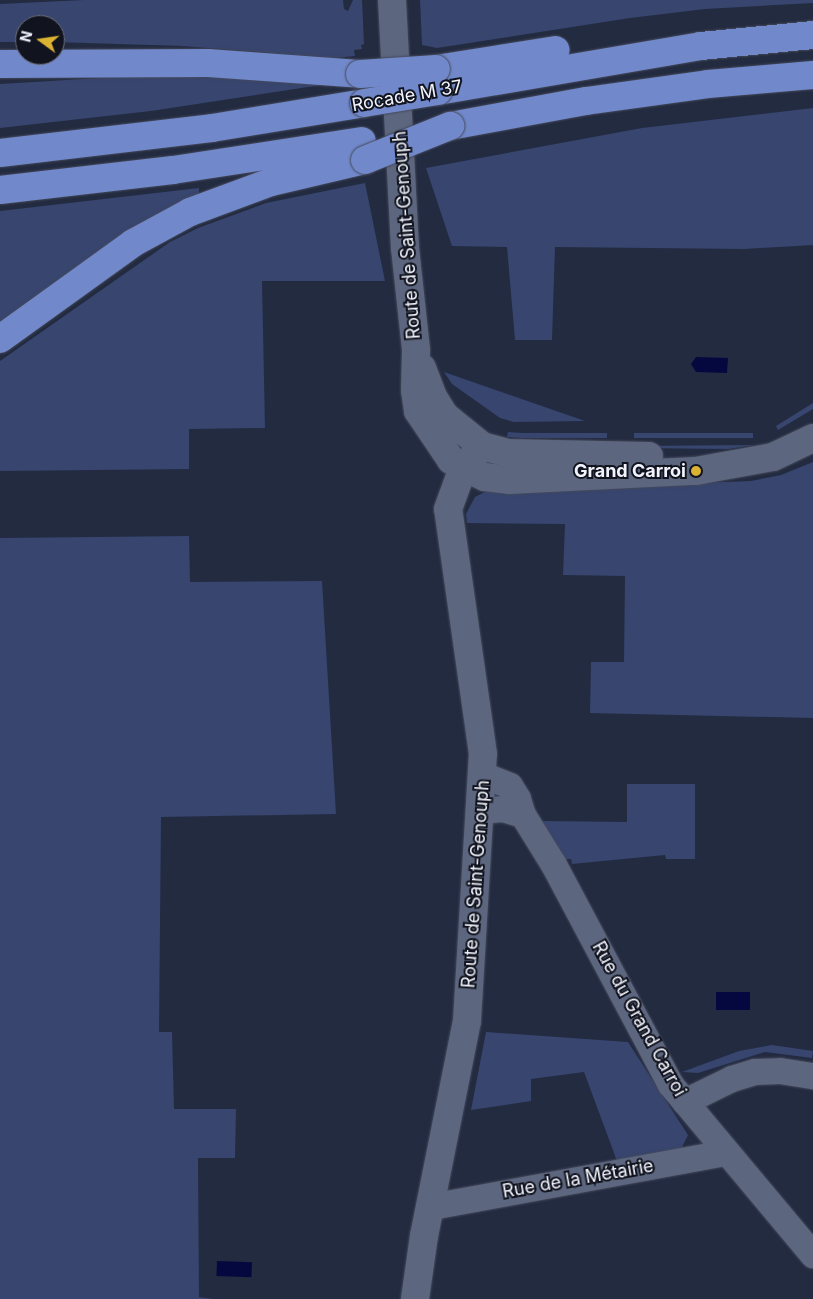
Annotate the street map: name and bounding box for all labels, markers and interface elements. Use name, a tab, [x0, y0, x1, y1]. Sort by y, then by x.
north arrow	[15, 15, 65, 65]
text: N	[16, 29, 35, 44]
street label: Rocade M 37	[350, 76, 464, 116]
street label: Route de Saint-Genouph	[389, 130, 425, 340]
place label: Grand Carroi	[574, 460, 686, 482]
marker: Grand Carroi	[690, 465, 702, 477]
street label: Route de Saint-Genouph	[458, 779, 494, 989]
street label: Rue du Grand Carroi	[587, 938, 691, 1100]
street label: Rue de la Métairie	[501, 1155, 655, 1203]

